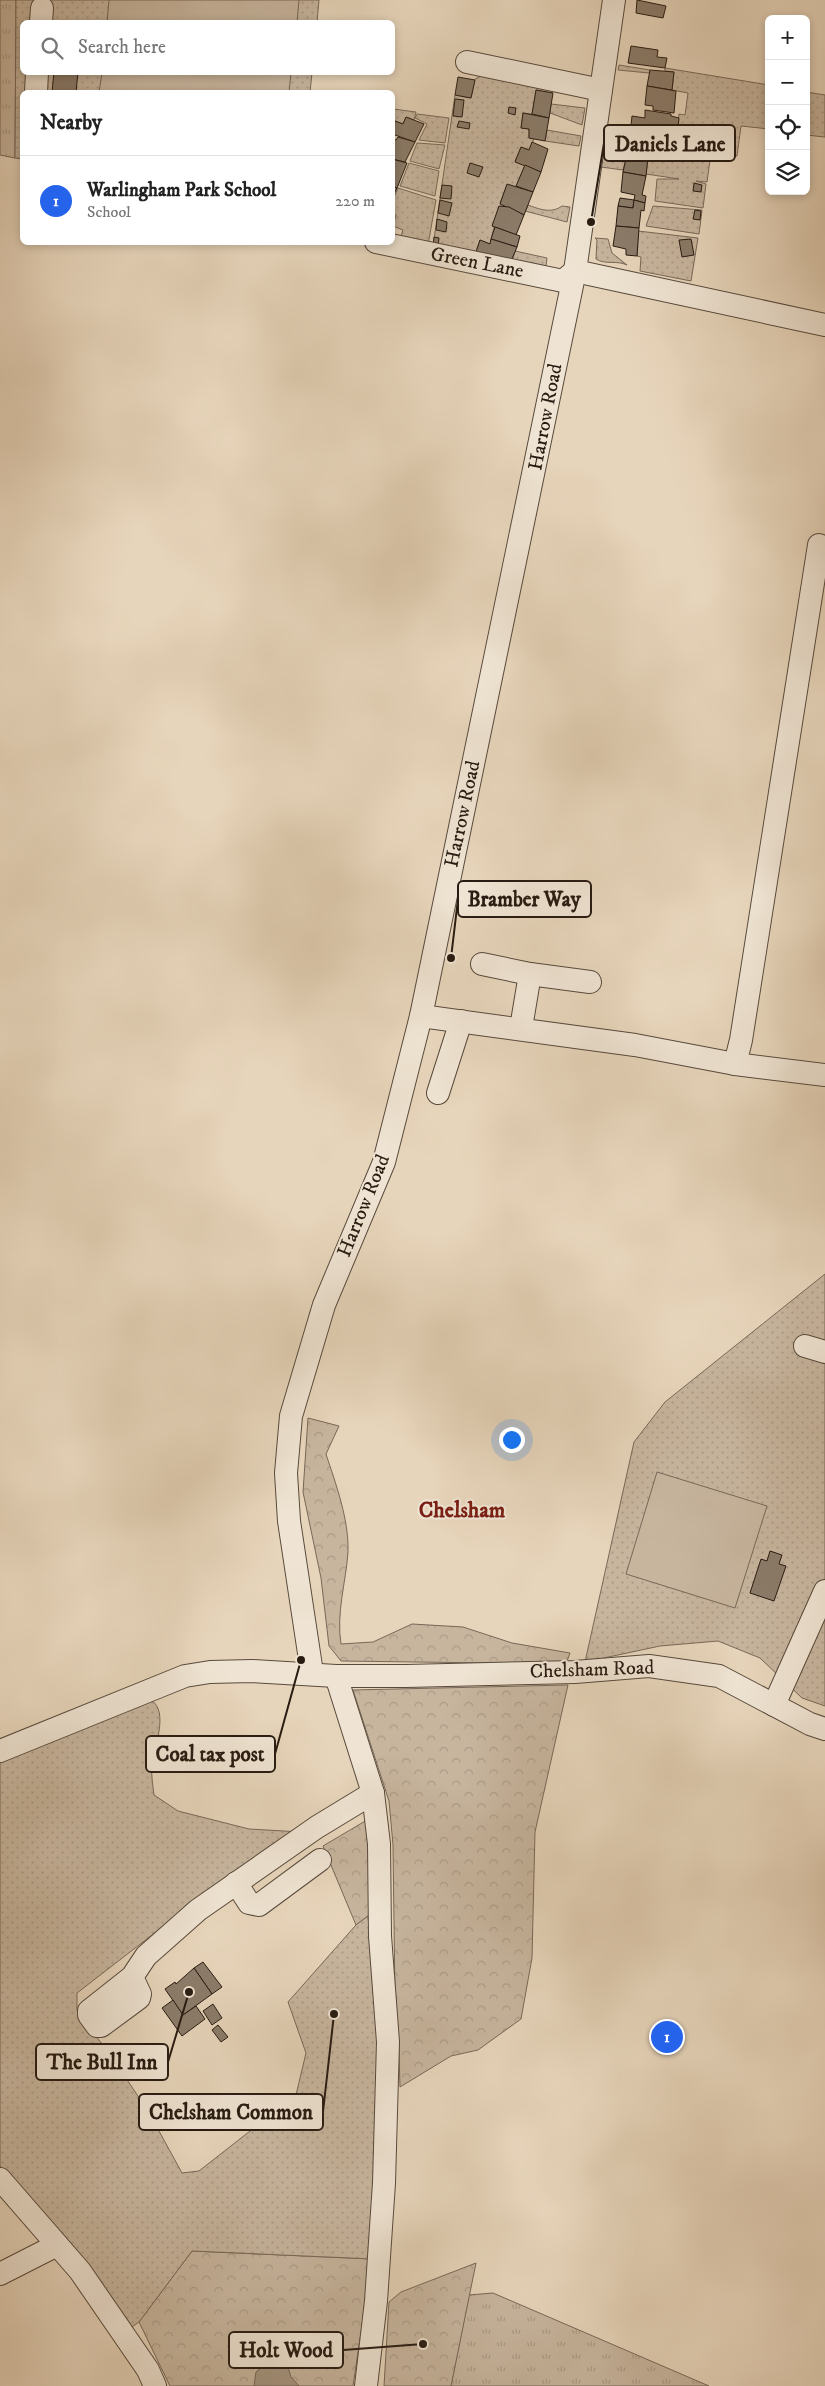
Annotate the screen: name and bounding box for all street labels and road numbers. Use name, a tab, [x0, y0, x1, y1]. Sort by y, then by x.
street label: Green Lane	[428, 242, 526, 284]
street label: Harrow Road	[523, 361, 569, 473]
street label: Harrow Road	[440, 758, 486, 870]
street label: Harrow Road	[332, 1151, 396, 1261]
street label: Chelsham Road	[529, 1655, 655, 1685]

